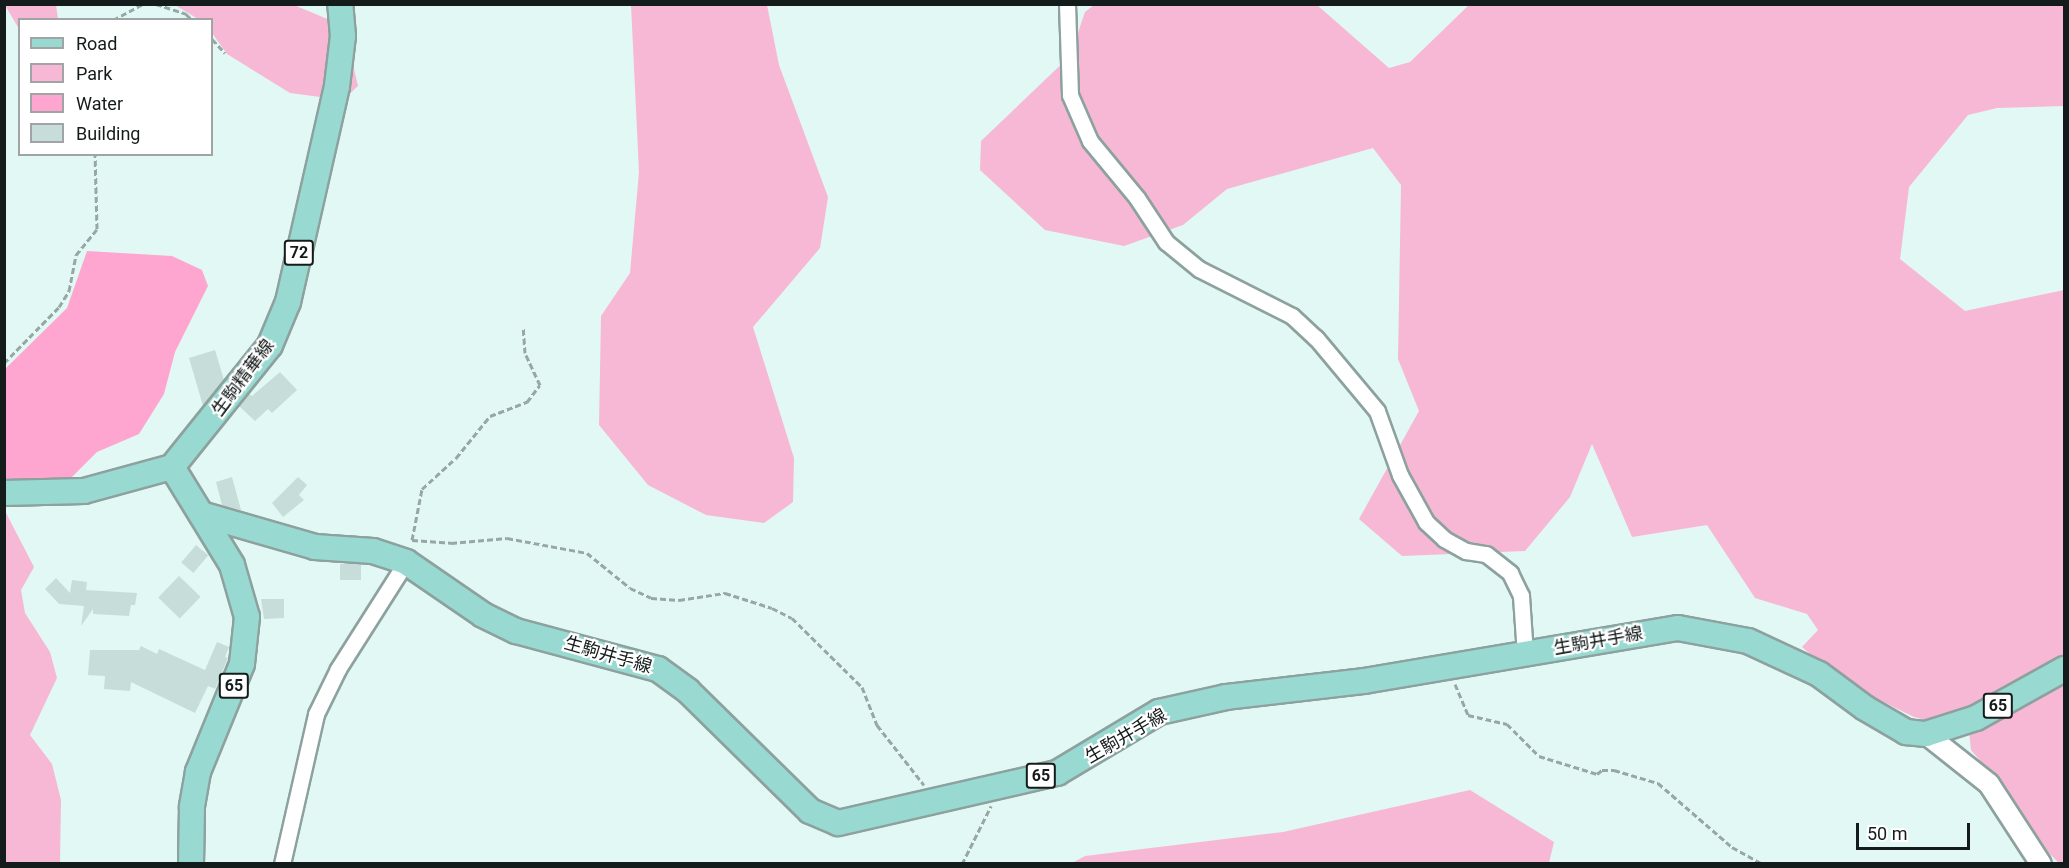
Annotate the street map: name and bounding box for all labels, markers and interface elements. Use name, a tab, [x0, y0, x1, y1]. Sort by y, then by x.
legend	[18, 18, 213, 156]
text: Road	[76, 33, 117, 54]
text: Park	[76, 63, 112, 84]
text: Water	[76, 93, 123, 114]
text: Building	[76, 123, 140, 144]
road number: 72	[282, 240, 316, 266]
street label: 生駒精華線	[207, 336, 279, 420]
street label: 生駒井手線	[1552, 623, 1644, 659]
street label: 生駒井手線	[562, 632, 654, 678]
road number: 65	[218, 673, 250, 699]
road number: 65	[1982, 693, 2014, 719]
street label: 生駒井手線	[1082, 704, 1170, 768]
road number: 65	[1024, 763, 1058, 789]
scale bar	[1859, 811, 1973, 849]
text: 50 m	[1867, 823, 1907, 844]

